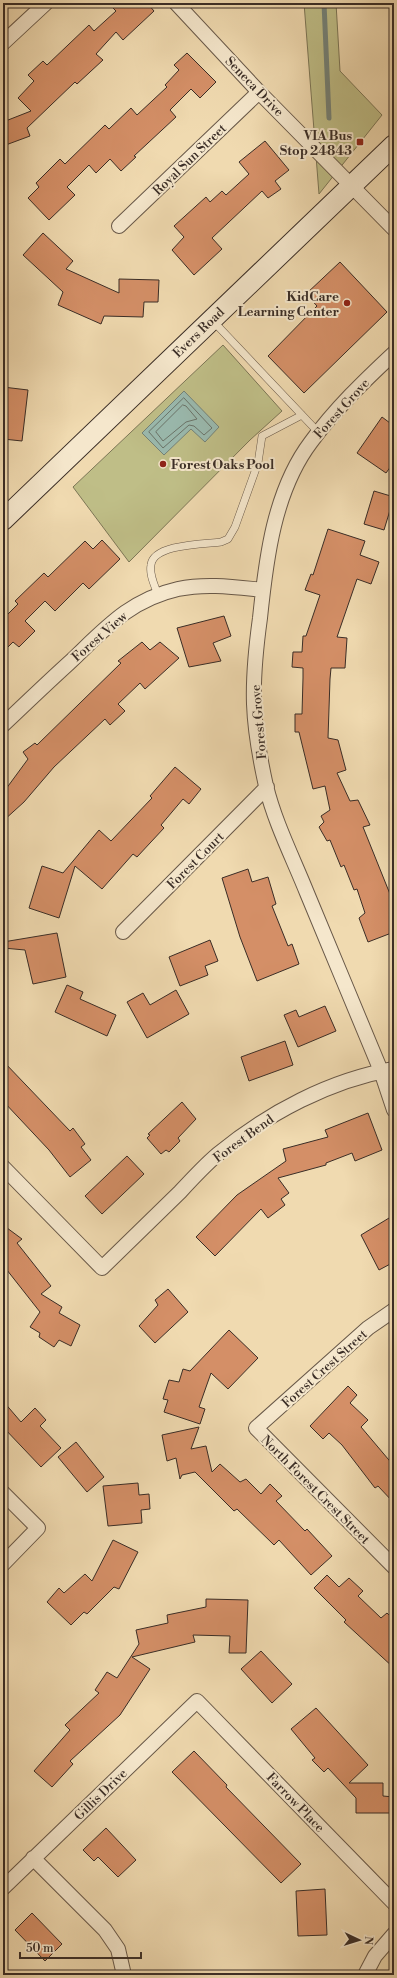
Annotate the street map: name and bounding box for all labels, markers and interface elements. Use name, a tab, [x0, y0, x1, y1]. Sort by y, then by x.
street label: Seneca Drive	[222, 53, 287, 120]
street label: Royal Sun Street	[150, 120, 230, 199]
place label: VIA Bus Stop 24843	[280, 128, 352, 159]
marker: VIA Bus Stop 24843	[355, 137, 365, 147]
place label: KidCare Learning Center	[238, 289, 339, 320]
marker: KidCare Learning Center	[342, 298, 352, 308]
street label: Evers Road	[170, 304, 228, 361]
street label: Forest Grove	[311, 375, 373, 442]
place label: Forest Oaks Pool	[171, 457, 275, 473]
marker: Forest Oaks Pool	[158, 459, 168, 469]
street label: Forest View	[69, 608, 132, 665]
street label: Forest Grove	[248, 683, 270, 760]
street label: Forest Court	[164, 828, 228, 893]
street label: Forest Bend	[210, 1111, 277, 1166]
street label: Forest Crest Street	[279, 1326, 371, 1411]
street label: North Forest Crest Street	[257, 1432, 373, 1548]
street label: Gillis Drive	[71, 1765, 131, 1824]
street label: Farrow Place	[263, 1770, 328, 1836]
north arrow	[339, 1920, 379, 1960]
scale bar	[20, 1934, 141, 1960]
text: N	[361, 1936, 375, 1946]
text: 50 m	[26, 1941, 54, 1956]

